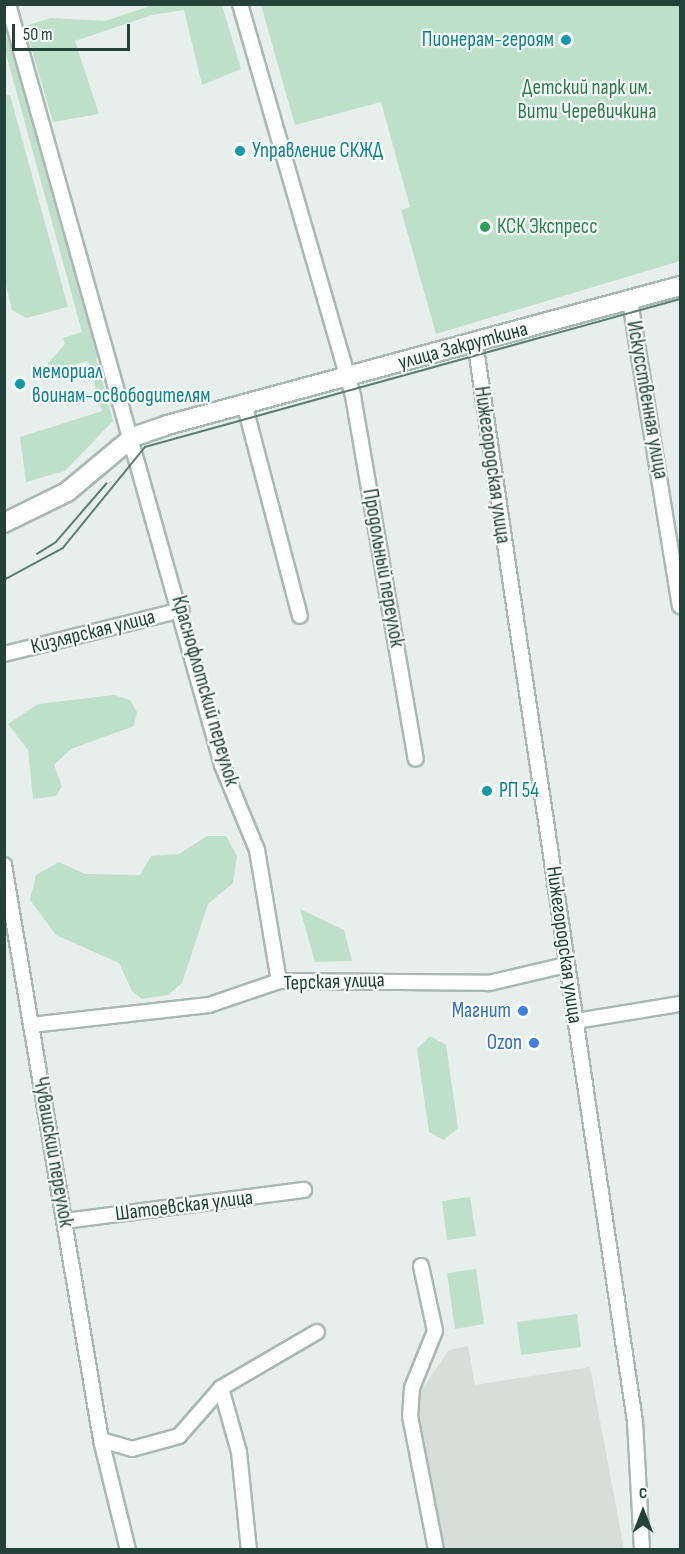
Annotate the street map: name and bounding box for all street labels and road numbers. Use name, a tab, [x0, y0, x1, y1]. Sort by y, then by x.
street label: улица Закруткина	[395, 317, 531, 375]
street label: Искусственная улица	[621, 319, 673, 481]
street label: Нижегородская улица	[468, 385, 516, 545]
street label: Продольный переулок	[357, 487, 409, 649]
street label: Краснофлотский переулок	[166, 593, 244, 789]
street label: Кизлярская улица	[28, 604, 158, 660]
street label: Нижегородская улица	[540, 865, 588, 1025]
street label: Терская улица	[283, 968, 385, 996]
street label: Чувашский переулок	[27, 1075, 79, 1229]
street label: Шатоевская улица	[114, 1185, 254, 1227]

